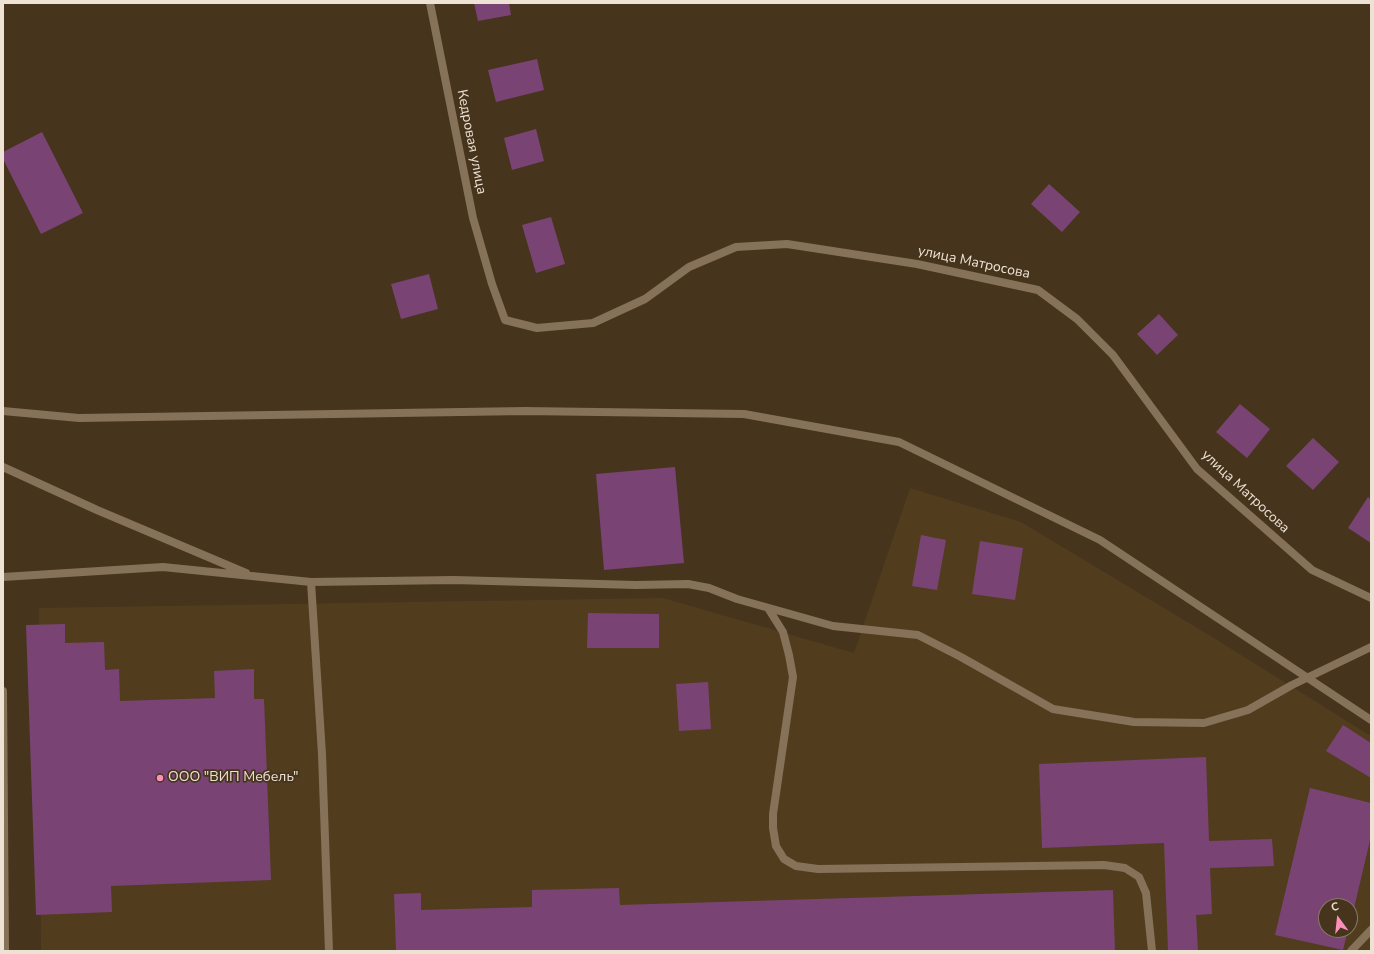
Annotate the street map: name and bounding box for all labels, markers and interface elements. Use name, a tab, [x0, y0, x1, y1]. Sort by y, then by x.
street label: Кедровая улица	[453, 88, 489, 196]
street label: улица Матросова	[916, 243, 1032, 283]
street label: улица Матросова	[1197, 447, 1293, 537]
place label: ООО "ВИП Мебель"	[168, 770, 299, 786]
marker: ООО "ВИП Мебель"	[155, 773, 165, 783]
north arrow	[1318, 898, 1358, 938]
text: С	[1329, 899, 1341, 915]

